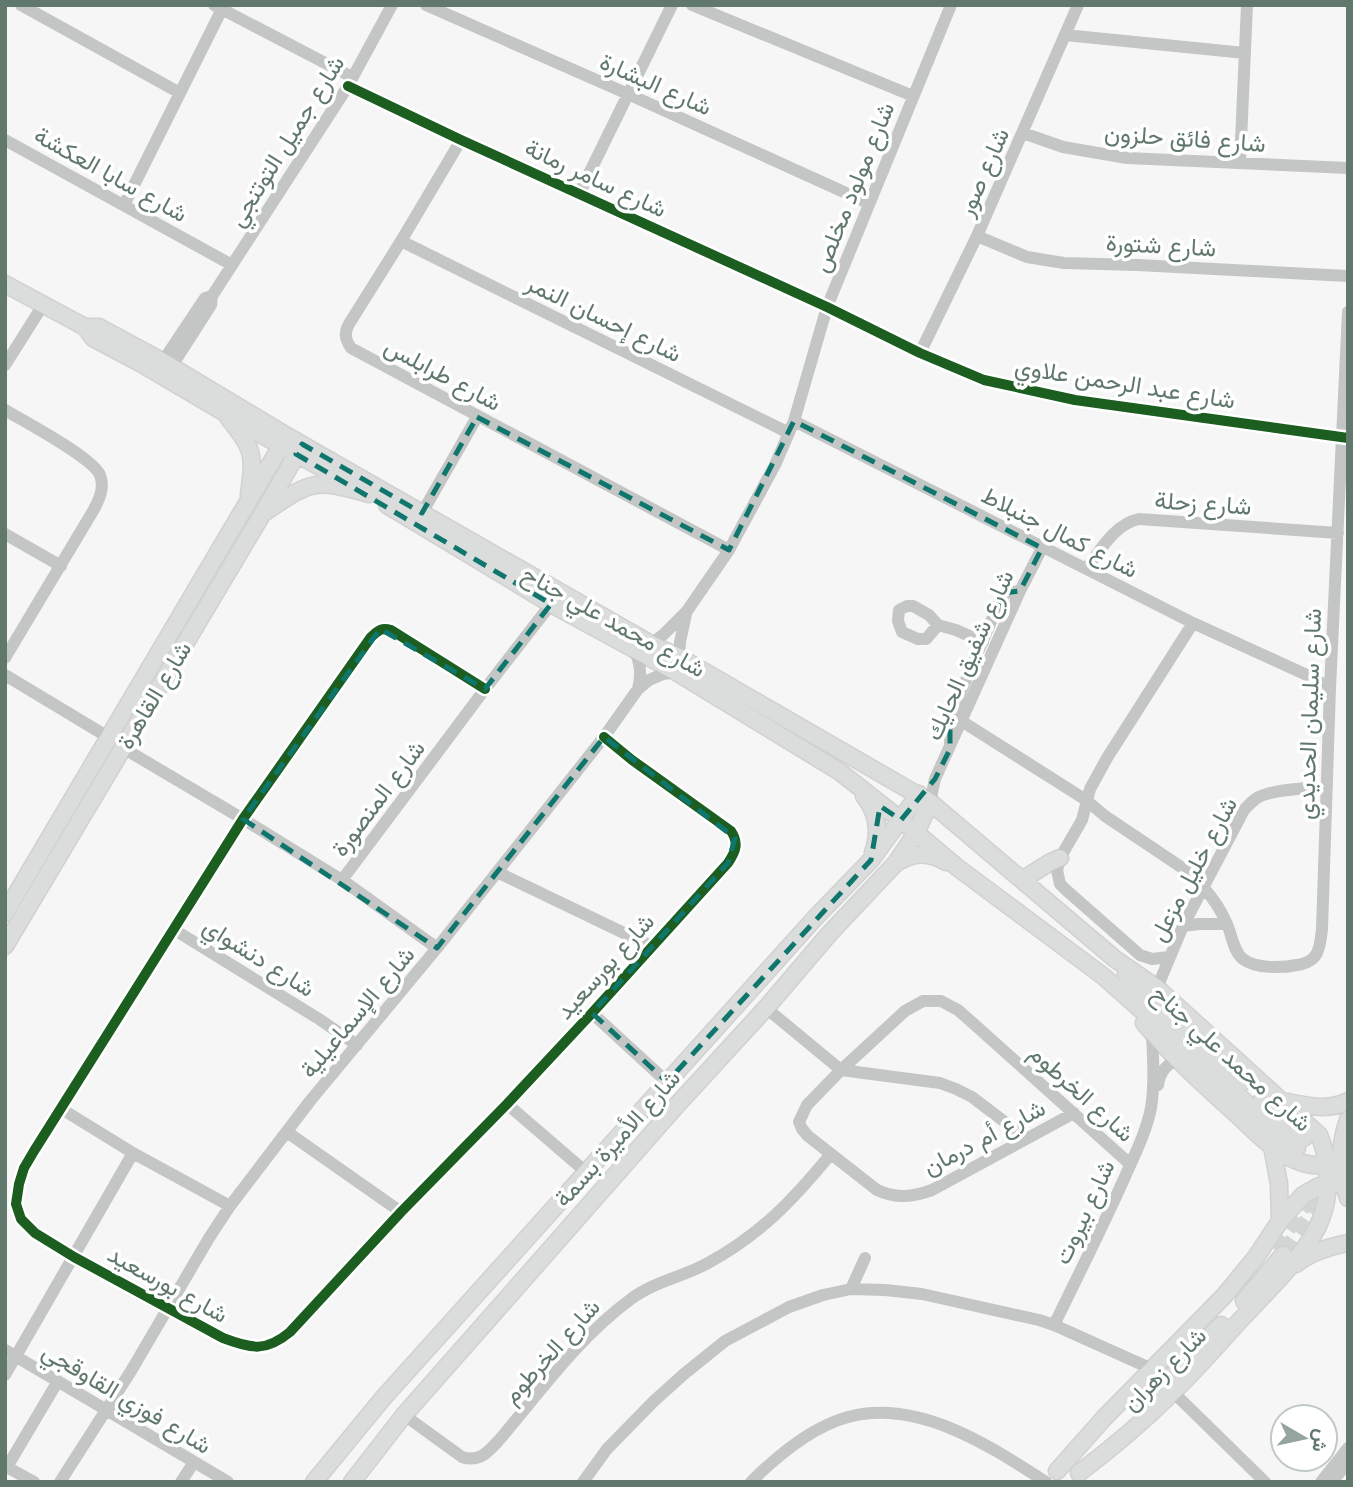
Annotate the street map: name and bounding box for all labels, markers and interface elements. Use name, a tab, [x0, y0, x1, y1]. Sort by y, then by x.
street label: شارع البشارة	[595, 46, 717, 123]
street label: شارع جميل التوتنجي	[221, 50, 355, 235]
street label: شارع مولود مخلص	[805, 97, 902, 277]
street label: شارع فائق حلزون	[1103, 117, 1267, 160]
street label: شارع سابا العكشة	[28, 119, 193, 230]
street label: شارع صور	[949, 123, 1017, 222]
street label: شارع سامر رمانة	[520, 132, 672, 225]
street label: شارع شتورة	[1105, 227, 1217, 264]
street label: شارع إحسان النمر	[520, 267, 687, 370]
street label: شارع طرابلس	[379, 330, 507, 419]
street label: شارع عبد الرحمن علاوي	[1012, 350, 1237, 420]
street label: شارع كمال جنبلاط	[976, 479, 1144, 586]
street label: شارع زحلة	[1153, 484, 1253, 523]
street label: شارع محمد علي جناح	[515, 558, 711, 688]
street label: شارع شفيق الحايك	[918, 565, 1021, 746]
street label: شارع سليمان الحديدي	[1290, 608, 1332, 820]
street label: شارع القاهرة	[110, 635, 199, 755]
street label: شارع المنصورة	[324, 734, 433, 863]
street label: شارع خليل مزعل	[1142, 791, 1245, 947]
street label: شارع بورسعيد	[549, 906, 662, 1026]
street label: شارع دنشواي	[195, 910, 321, 1007]
street label: شارع الإسماعيلية	[293, 940, 422, 1085]
street label: شارع محمد علي جناح	[1143, 978, 1319, 1141]
street label: شارع الخرطوم	[1022, 1037, 1141, 1149]
street label: شارع الأميرة بسمة	[547, 1063, 688, 1214]
street label: شارع أم درمان	[918, 1092, 1051, 1183]
street label: شارع بيروت	[1046, 1155, 1123, 1270]
street label: شارع بورسعيد	[102, 1238, 234, 1331]
street label: شارع الخرطوم	[495, 1292, 607, 1411]
street label: شارع زهران	[1115, 1320, 1214, 1419]
street label: شارع فوزي القاوقجي	[35, 1335, 217, 1464]
north arrow	[1269, 1403, 1339, 1473]
text: ش	[1306, 1427, 1334, 1454]

